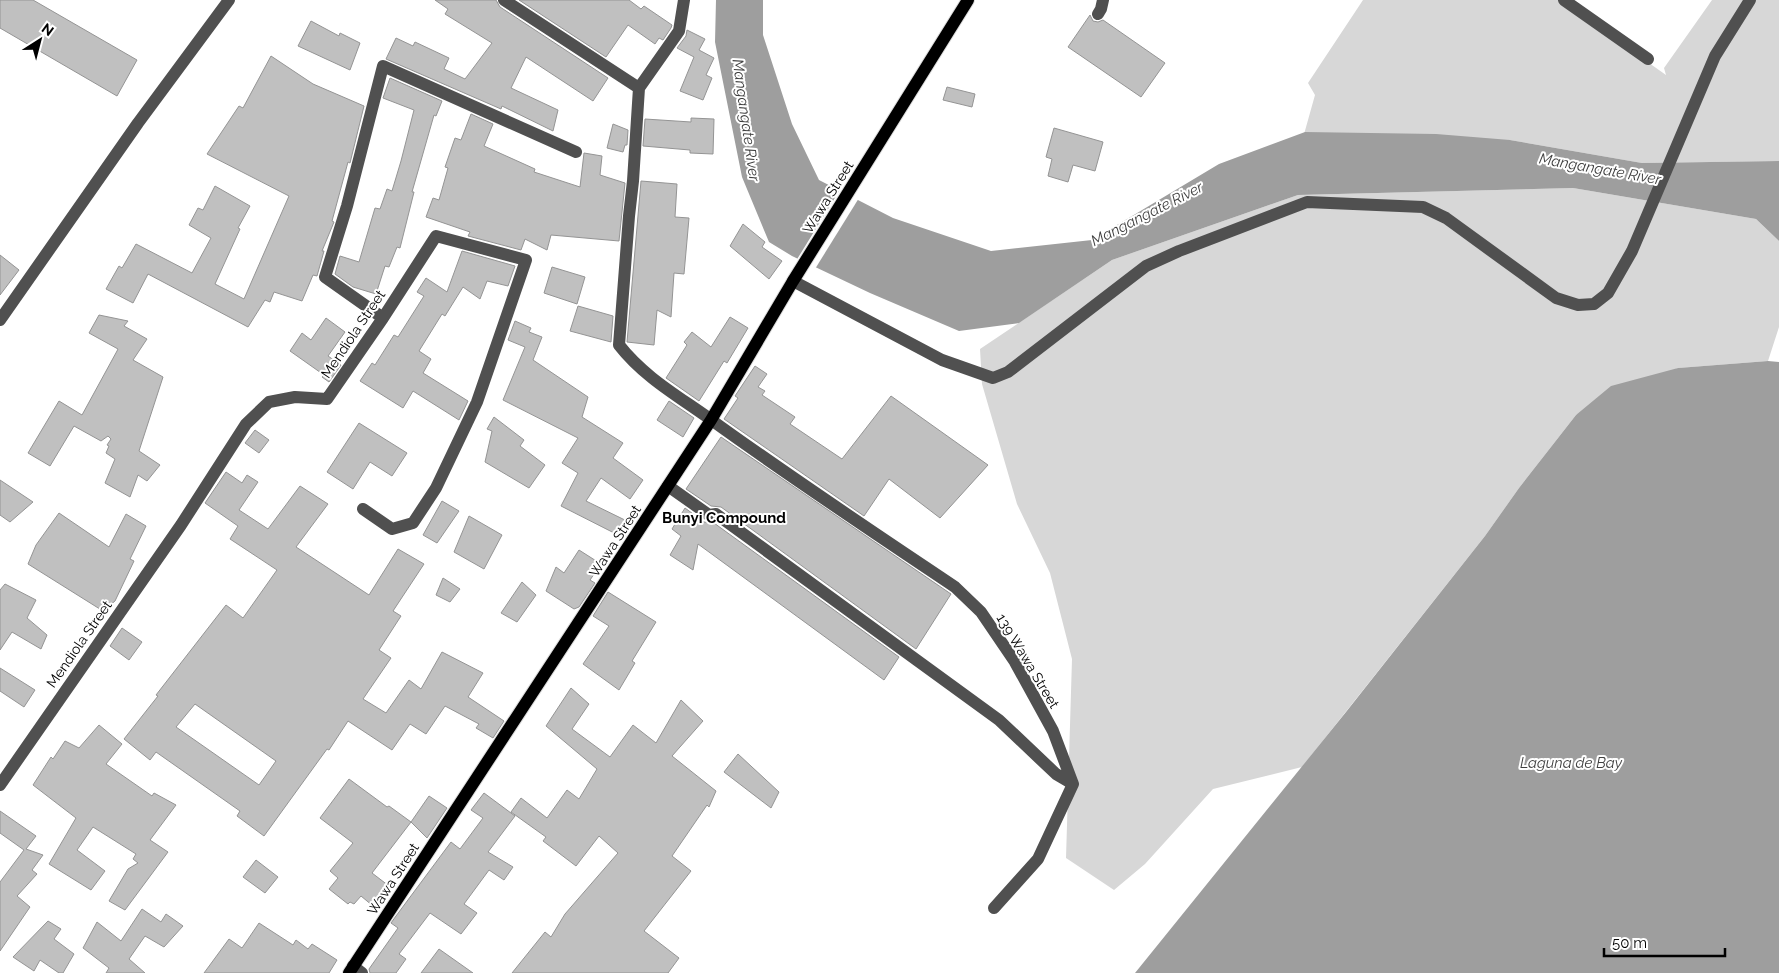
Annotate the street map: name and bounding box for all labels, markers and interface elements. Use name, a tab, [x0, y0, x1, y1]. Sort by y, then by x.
north arrow	[15, 15, 65, 65]
text: N	[39, 20, 57, 39]
water label: Mangangate River	[729, 58, 764, 183]
water label: Mangangate River	[1538, 149, 1663, 189]
street label: Wawa Street	[799, 158, 857, 236]
water label: Mangangate River	[1088, 178, 1207, 250]
street label: Mendiola Street	[318, 287, 388, 381]
street label: Wawa Street	[586, 502, 644, 580]
district label: Bunyi Compound	[662, 509, 786, 527]
street label: Mendiola Street	[43, 597, 115, 691]
street label: 139 Wawa Street	[994, 611, 1063, 711]
water label: Laguna de Bay	[1520, 754, 1623, 772]
street label: Wawa Street	[364, 840, 422, 918]
scale bar	[1604, 926, 1725, 958]
text: 50 m	[1612, 934, 1647, 952]

